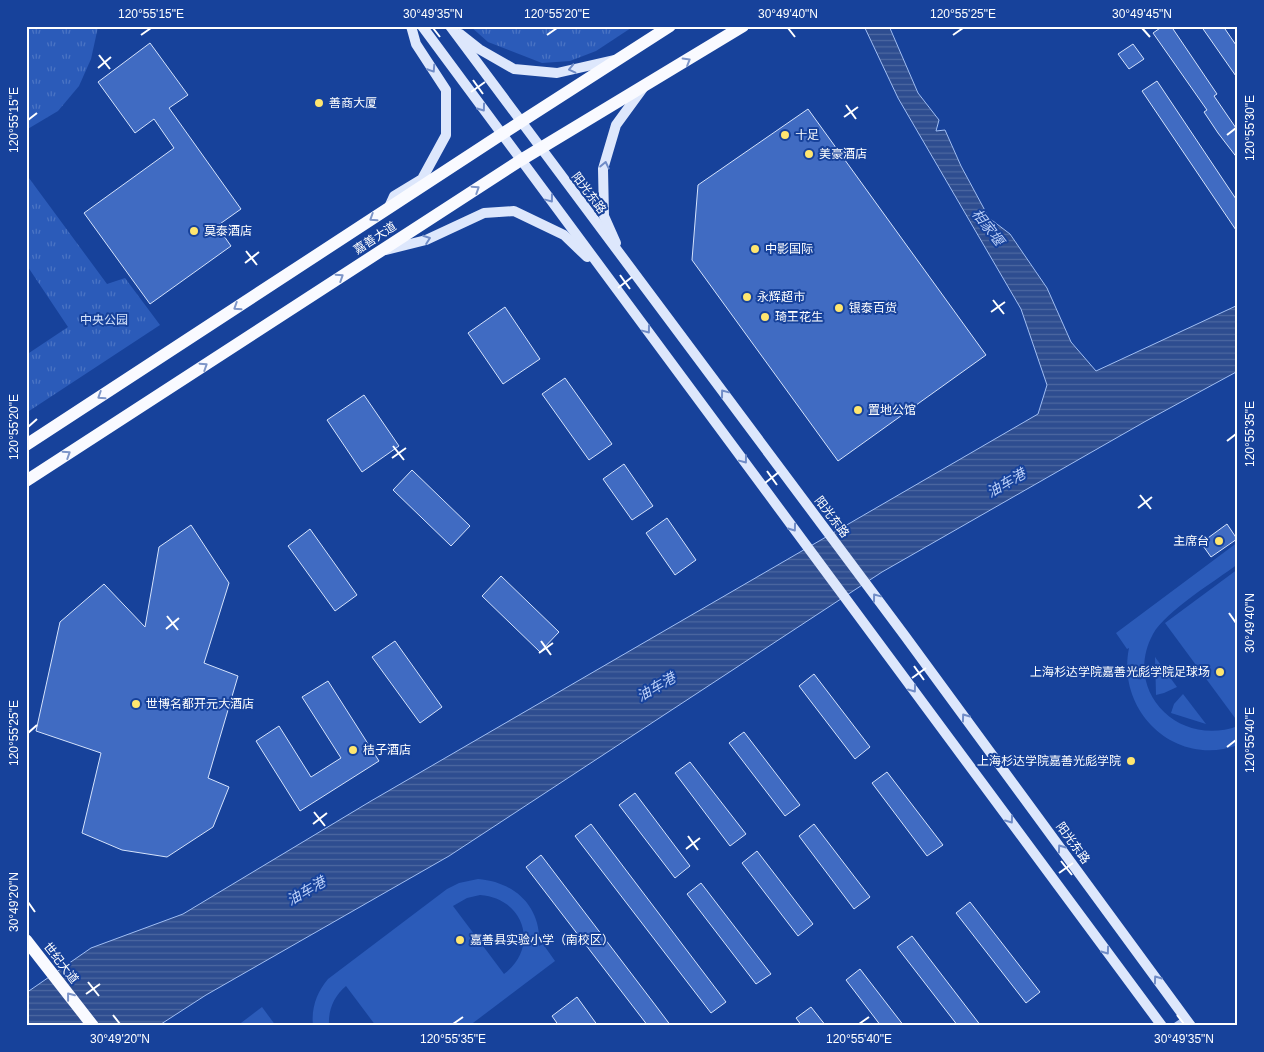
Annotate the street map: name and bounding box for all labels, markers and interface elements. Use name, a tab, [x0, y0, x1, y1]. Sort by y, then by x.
text: 120°55'15"E	[118, 7, 184, 21]
text: 30°49'35"N	[403, 7, 463, 21]
text: 120°55'20"E	[524, 7, 590, 21]
text: 30°49'40"N	[758, 7, 818, 21]
text: 120°55'25"E	[930, 7, 996, 21]
text: 30°49'45"N	[1112, 7, 1172, 21]
one-way arrow	[681, 58, 690, 68]
one-way arrow	[568, 63, 576, 74]
one-way arrow	[426, 64, 436, 73]
text: 120°55'15"E	[7, 87, 21, 153]
text: 120°55'30"E	[1243, 95, 1257, 161]
place label: 善商大厦	[329, 96, 377, 110]
marker: 善商大厦	[313, 97, 325, 109]
one-way arrow	[477, 102, 485, 111]
place label: 十足	[795, 128, 819, 142]
marker: 十足	[779, 129, 791, 141]
place label: 美豪酒店	[819, 147, 867, 161]
marker: 美豪酒店	[803, 148, 815, 160]
one-way arrow	[599, 161, 609, 170]
street label: 阳光东路	[569, 170, 609, 216]
one-way arrow	[471, 186, 480, 195]
one-way arrow	[544, 193, 553, 203]
water label: 相家堰	[969, 206, 1008, 250]
one-way arrow	[369, 212, 379, 221]
street label: 嘉善大道	[351, 219, 399, 257]
place label: 莫泰酒店	[204, 224, 252, 238]
marker: 莫泰酒店	[188, 225, 200, 237]
one-way arrow	[422, 235, 431, 245]
place label: 中影国际	[765, 242, 813, 256]
marker: 中影国际	[749, 243, 761, 255]
one-way arrow	[335, 274, 344, 284]
place label: 永辉超市	[757, 290, 805, 304]
marker: 永辉超市	[741, 291, 753, 303]
one-way arrow	[233, 301, 243, 310]
place label: 银泰百货	[849, 301, 897, 315]
marker: 银泰百货	[833, 302, 845, 314]
place label: 琦王花生	[775, 310, 823, 324]
marker: 琦王花生	[759, 311, 771, 323]
park label: 中央公园	[80, 313, 128, 327]
one-way arrow	[641, 324, 649, 333]
one-way arrow	[198, 363, 207, 372]
one-way arrow	[98, 390, 107, 399]
one-way arrow	[721, 390, 729, 399]
text: 120°55'20"E	[7, 394, 21, 460]
text: 120°55'35"E	[1243, 401, 1257, 467]
place label: 置地公馆	[868, 403, 916, 417]
marker: 置地公馆	[852, 404, 864, 416]
one-way arrow	[62, 451, 71, 460]
one-way arrow	[738, 454, 746, 463]
water label: 油车港	[984, 465, 1030, 500]
street label: 阳光东路	[812, 494, 852, 540]
one-way arrow	[787, 522, 797, 531]
place label: 主席台	[1173, 534, 1209, 548]
marker: 主席台	[1213, 535, 1225, 547]
one-way arrow	[873, 593, 882, 603]
text: 30°49'40"N	[1243, 593, 1257, 653]
place label: 上海杉达学院嘉善光彪学院足球场	[1030, 665, 1210, 679]
marker: 上海杉达学院嘉善光彪学院足球场	[1214, 666, 1226, 678]
water label: 油车港	[634, 669, 680, 704]
one-way arrow	[907, 683, 916, 693]
place label: 世博名都开元大酒店	[146, 697, 254, 711]
marker: 世博名都开元大酒店	[130, 698, 142, 710]
text: 120°55'25"E	[7, 700, 21, 766]
text: 120°55'40"E	[1243, 707, 1257, 773]
one-way arrow	[962, 714, 970, 723]
place label: 桔子酒店	[363, 743, 411, 757]
marker: 桔子酒店	[347, 744, 359, 756]
place label: 上海杉达学院嘉善光彪学院	[977, 754, 1121, 768]
marker: 上海杉达学院嘉善光彪学院	[1125, 755, 1137, 767]
one-way arrow	[1004, 814, 1012, 823]
street label: 阳光东路	[1053, 819, 1093, 867]
one-way arrow	[1058, 844, 1067, 854]
text: 30°49'20"N	[7, 872, 21, 932]
water label: 油车港	[284, 873, 330, 908]
place label: 嘉善县实验小学（南校区）	[470, 933, 614, 947]
marker: 嘉善县实验小学（南校区）	[454, 934, 466, 946]
street label: 世纪大道	[41, 940, 81, 986]
one-way arrow	[1100, 945, 1109, 955]
one-way arrow	[1154, 975, 1163, 985]
one-way arrow	[67, 993, 75, 1002]
text: 30°49'20"N	[90, 1032, 150, 1046]
text: 120°55'35"E	[420, 1032, 486, 1046]
text: 120°55'40"E	[826, 1032, 892, 1046]
text: 30°49'35"N	[1154, 1032, 1214, 1046]

